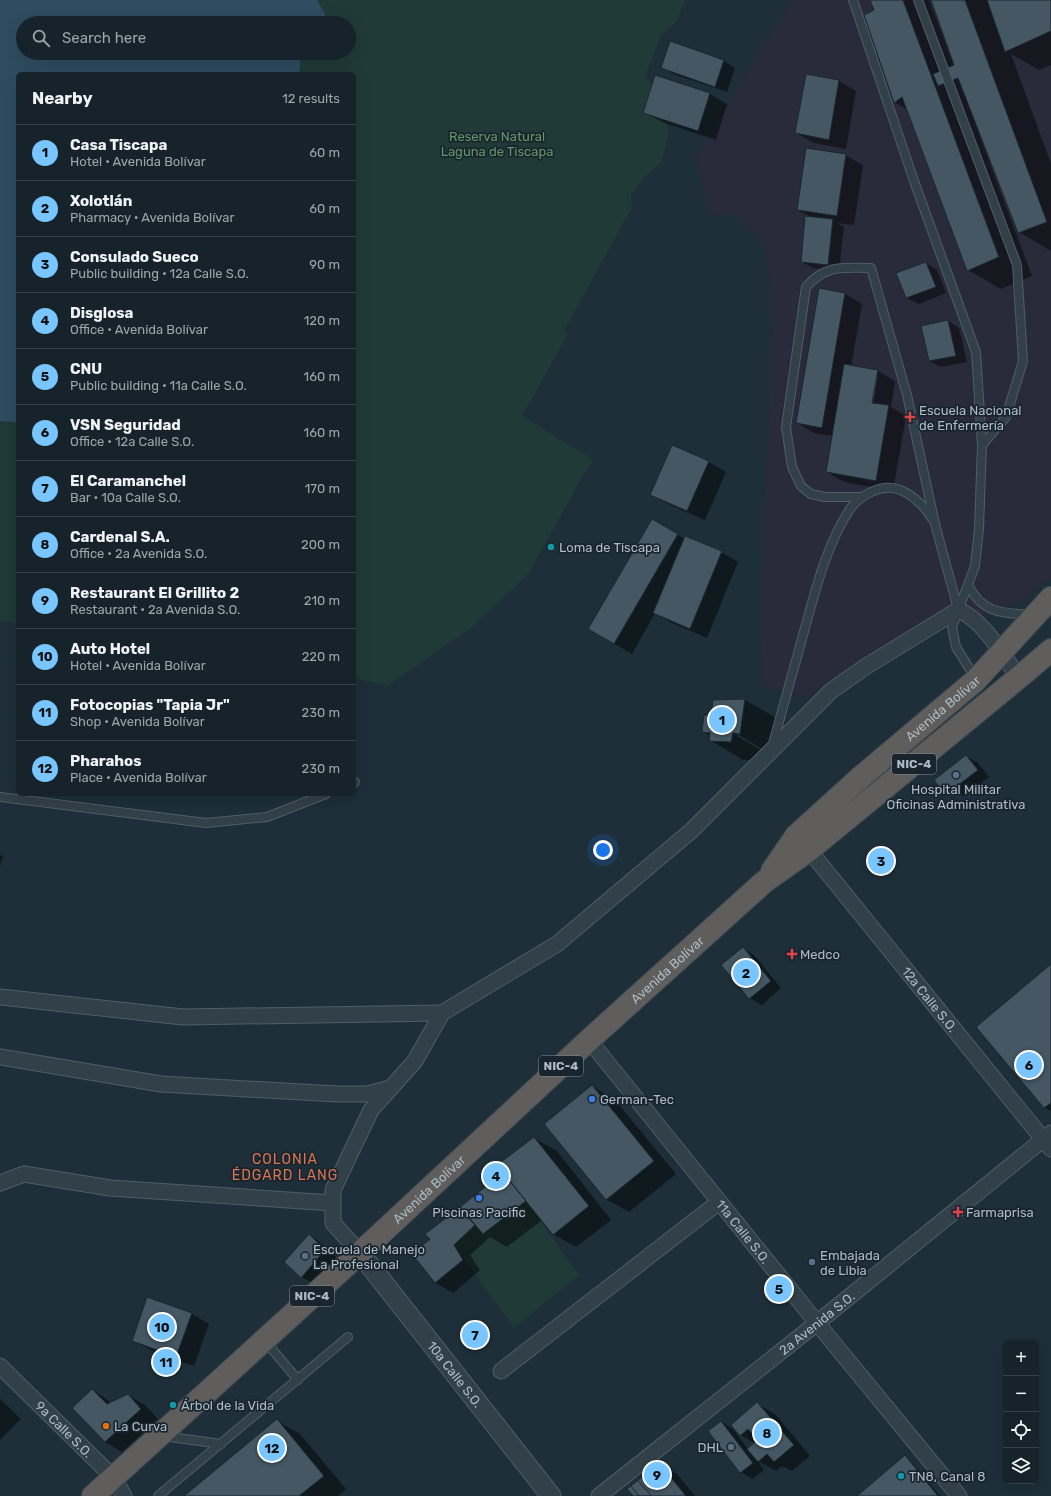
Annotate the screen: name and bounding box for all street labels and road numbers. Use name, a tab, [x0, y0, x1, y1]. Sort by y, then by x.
street label: Avenida Bolívar	[902, 673, 984, 744]
road number: NIC-4	[892, 754, 936, 774]
street label: Avenida Bolívar	[628, 933, 707, 1007]
street label: 12a Calle S.O.	[899, 964, 960, 1035]
road number: NIC-4	[539, 1056, 583, 1076]
street label: Avenida Bolívar	[390, 1152, 468, 1227]
street label: 11a Calle S.O.	[713, 1197, 773, 1267]
road number: NIC-4	[290, 1286, 334, 1306]
street label: 2a Avenida S.O.	[776, 1289, 858, 1358]
street label: 10a Calle S.O.	[424, 1338, 485, 1410]
street label: 9a Calle S.O.	[32, 1398, 95, 1461]

